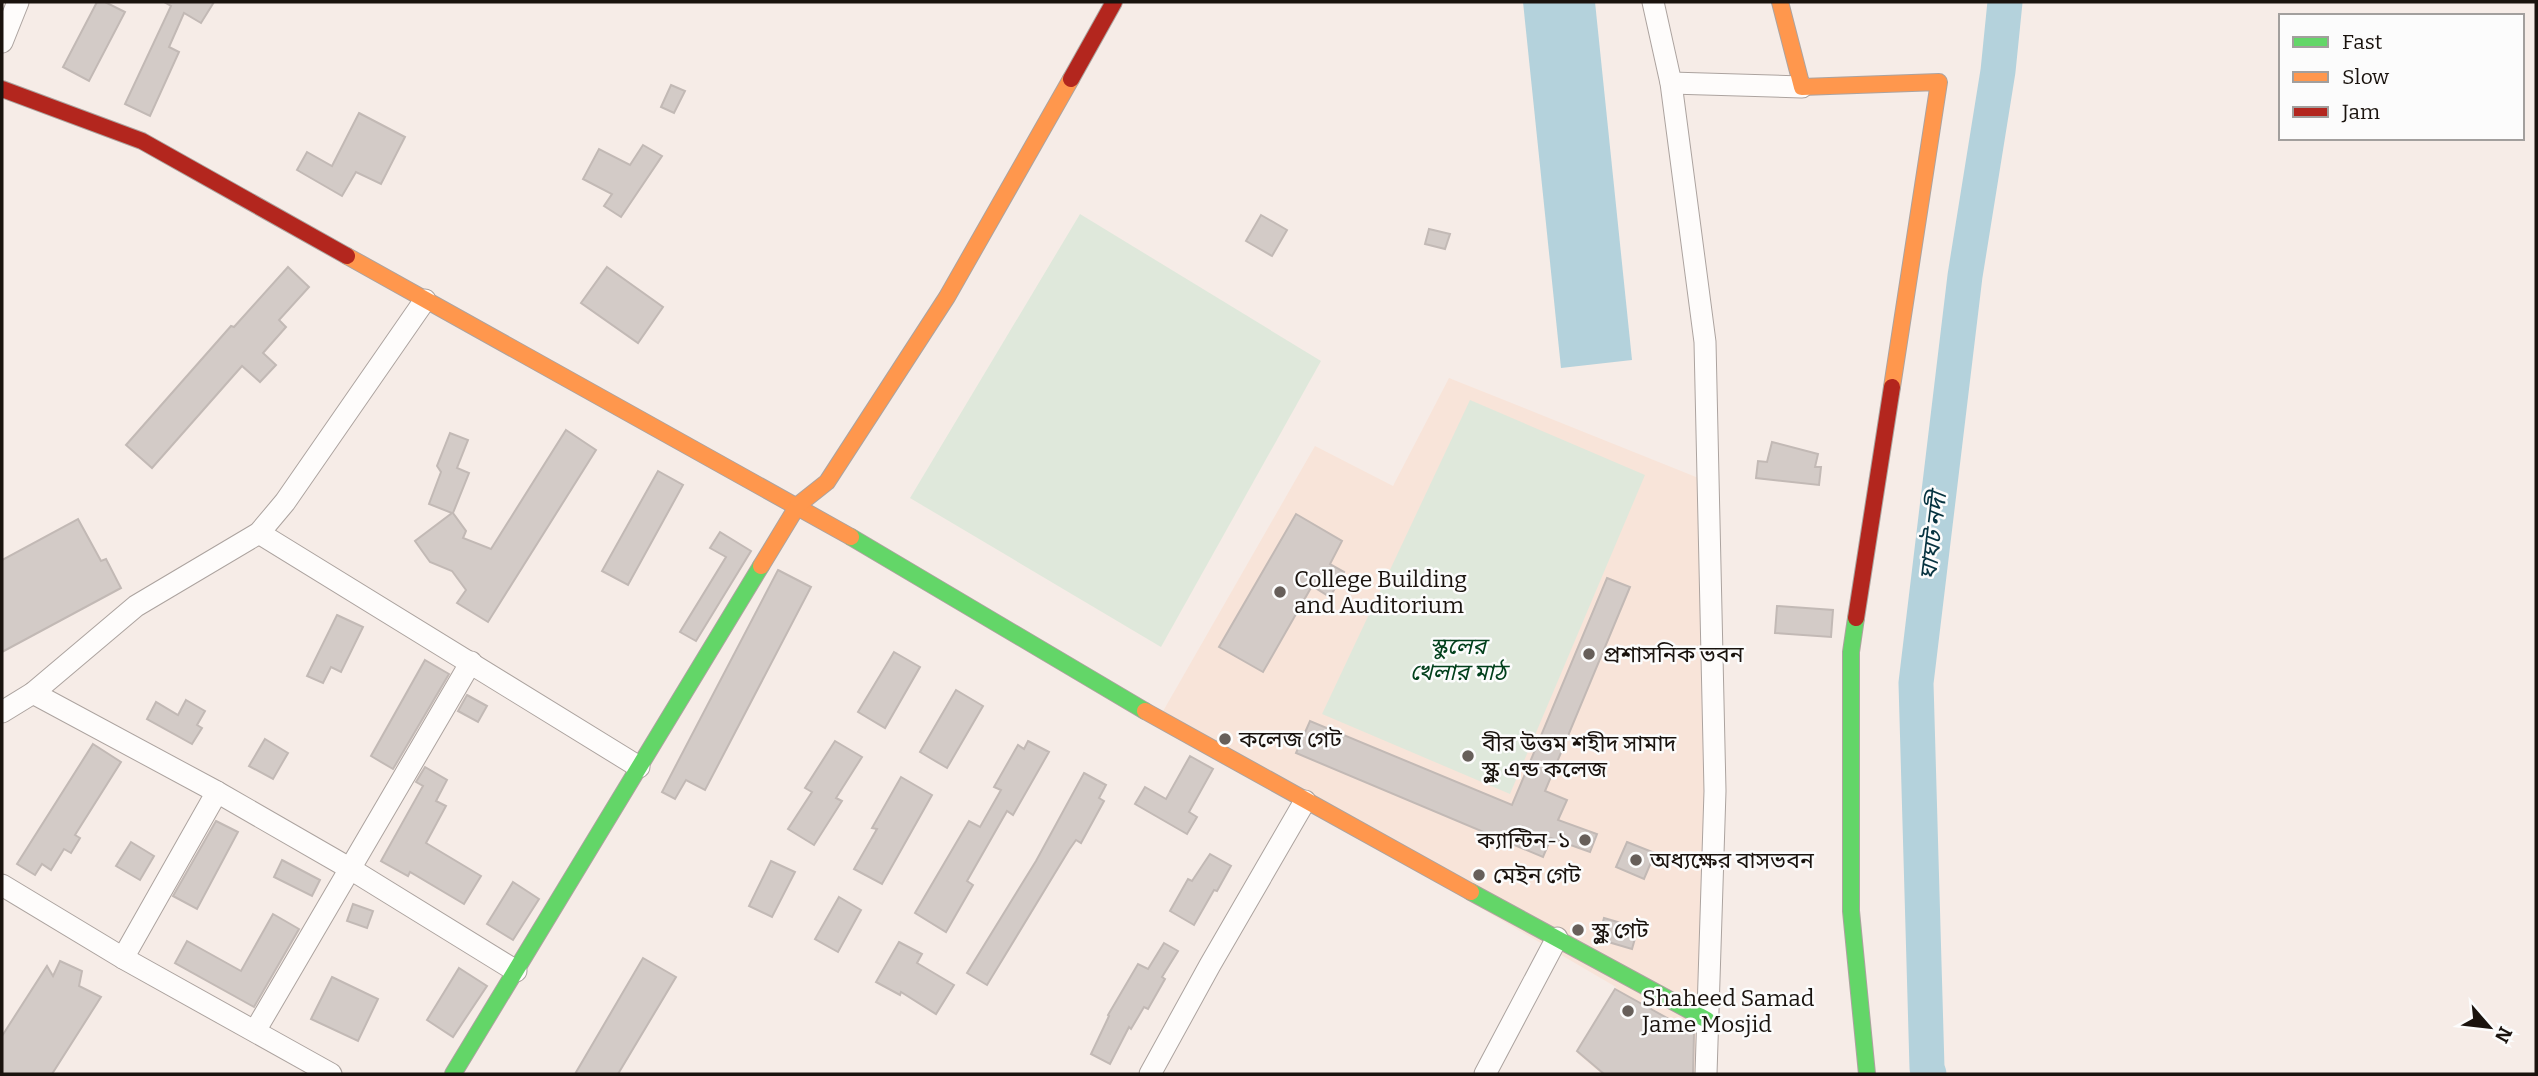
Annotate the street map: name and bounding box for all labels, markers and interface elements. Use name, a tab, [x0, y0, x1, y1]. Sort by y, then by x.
legend	[2279, 14, 2524, 140]
text: Fast	[2342, 29, 2383, 55]
text: Slow	[2342, 64, 2389, 90]
text: Jam	[2341, 99, 2380, 125]
water label: ঘাঘট নদী	[1914, 486, 1953, 581]
place label: College Building and Auditorium	[1294, 565, 1467, 619]
marker: College Building and Auditorium	[1272, 584, 1288, 600]
park label: স্কুলের খেলার মাঠ	[1410, 632, 1511, 686]
place label: প্রশাসনিক ভবন	[1603, 640, 1745, 668]
marker: প্রশাসনিক ভবন	[1581, 646, 1597, 662]
place label: কলেজ গেট	[1238, 725, 1342, 753]
place label: বীর উত্তম শহীদ সামাদ স্কুল এন্ড কলেজ	[1481, 729, 1677, 784]
marker: কলেজ গেট	[1217, 731, 1233, 747]
marker: বীর উত্তম শহীদ সামাদ স্কুল এন্ড কলেজ	[1460, 748, 1476, 764]
place label: ক্যান্টিন-১	[1476, 826, 1571, 854]
marker: ক্যান্টিন-১	[1577, 832, 1593, 848]
place label: অধ্যক্ষের বাসভবন	[1649, 846, 1815, 874]
marker: অধ্যক্ষের বাসভবন	[1628, 852, 1644, 868]
place label: মেইন গেট	[1493, 861, 1581, 889]
marker: মেইন গেট	[1471, 867, 1487, 883]
place label: স্কুল গেট	[1591, 916, 1649, 945]
marker: স্কুল গেট	[1570, 922, 1586, 938]
place label: Shaheed Samad Jame Mosjid	[1641, 984, 1815, 1038]
north arrow	[2454, 992, 2524, 1062]
marker: Shaheed Samad Jame Mosjid	[1620, 1003, 1636, 1019]
text: N	[2490, 1023, 2517, 1047]

